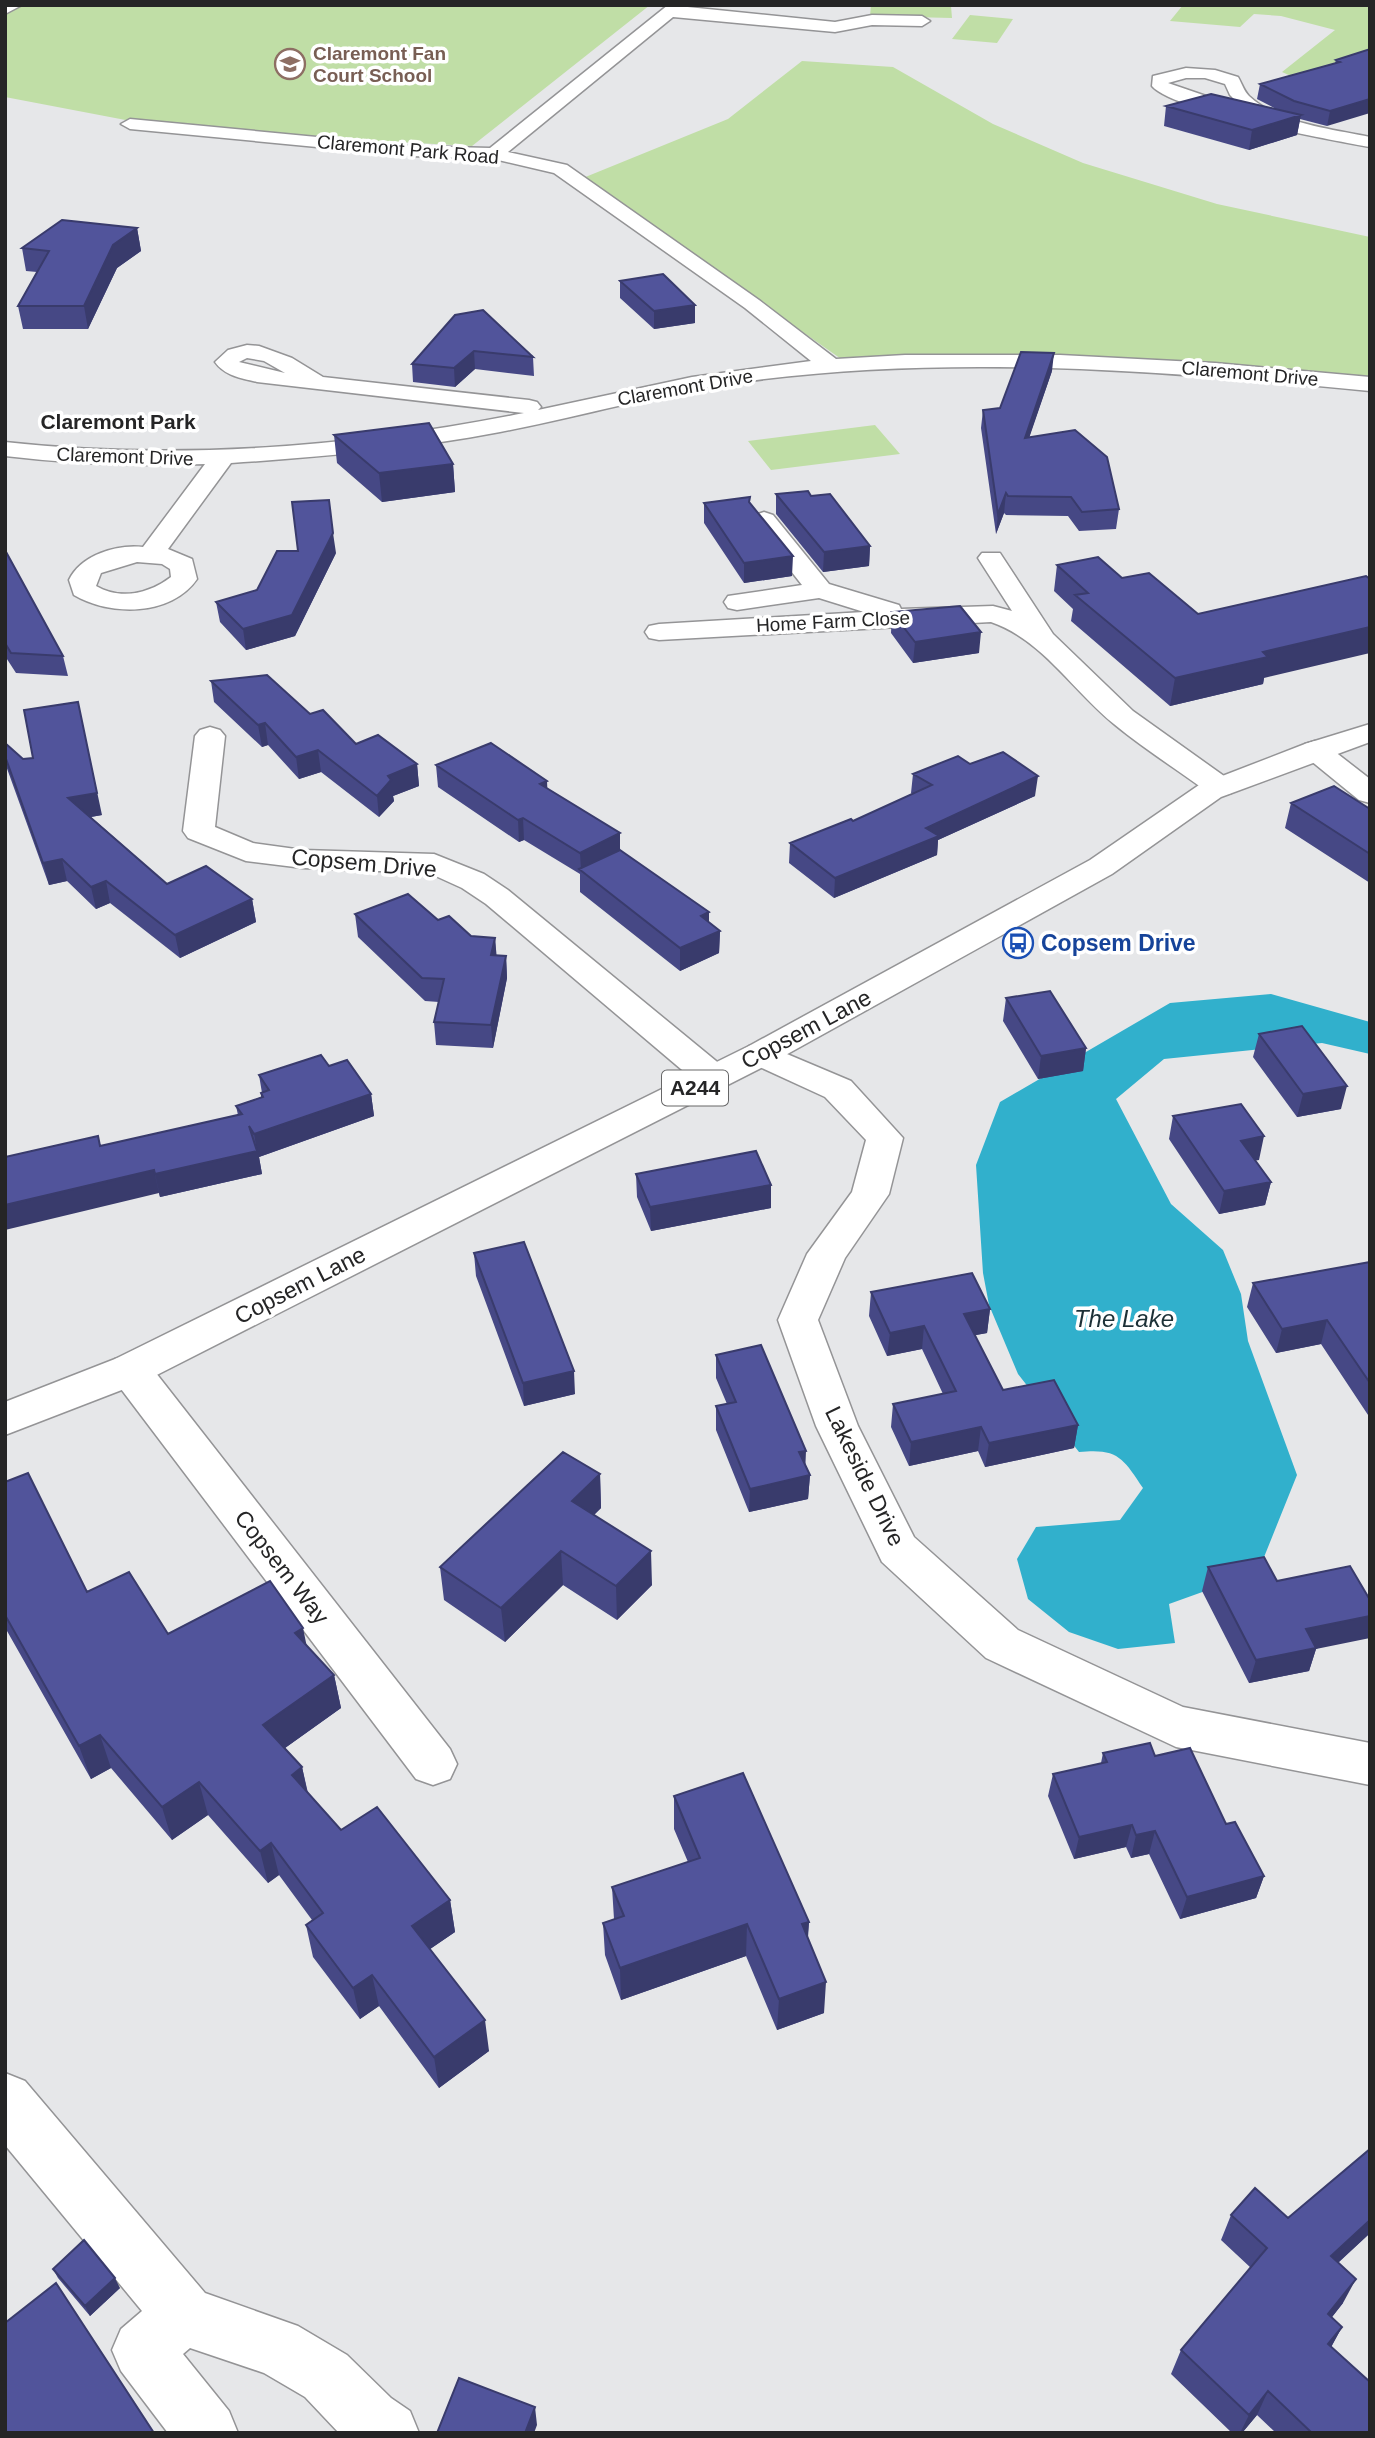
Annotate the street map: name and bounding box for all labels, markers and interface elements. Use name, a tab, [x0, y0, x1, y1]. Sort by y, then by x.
place label: Claremont Fan Court School	[313, 43, 446, 86]
school or university icon: Claremont Fan Court School	[273, 47, 307, 81]
street label: Claremont Park Road	[316, 131, 500, 168]
street label: Claremont Drive	[1181, 357, 1319, 390]
street label: Claremont Drive	[616, 365, 755, 410]
district label: Claremont Park	[40, 410, 196, 433]
street label: Claremont Drive	[56, 444, 194, 469]
street label: Home Farm Close	[756, 607, 911, 636]
street label: Copsem Drive	[290, 844, 438, 882]
bus stop icon: Copsem Drive	[1001, 926, 1035, 960]
place label: Copsem Drive	[1041, 930, 1196, 956]
street label: Copsem Lane	[737, 984, 875, 1074]
road number: A244	[662, 1070, 728, 1106]
street label: Copsem Lane	[230, 1241, 370, 1329]
water label: The Lake	[1074, 1305, 1174, 1332]
street label: Lakeside Drive	[820, 1402, 910, 1550]
street label: Copsem Way	[230, 1505, 335, 1629]

